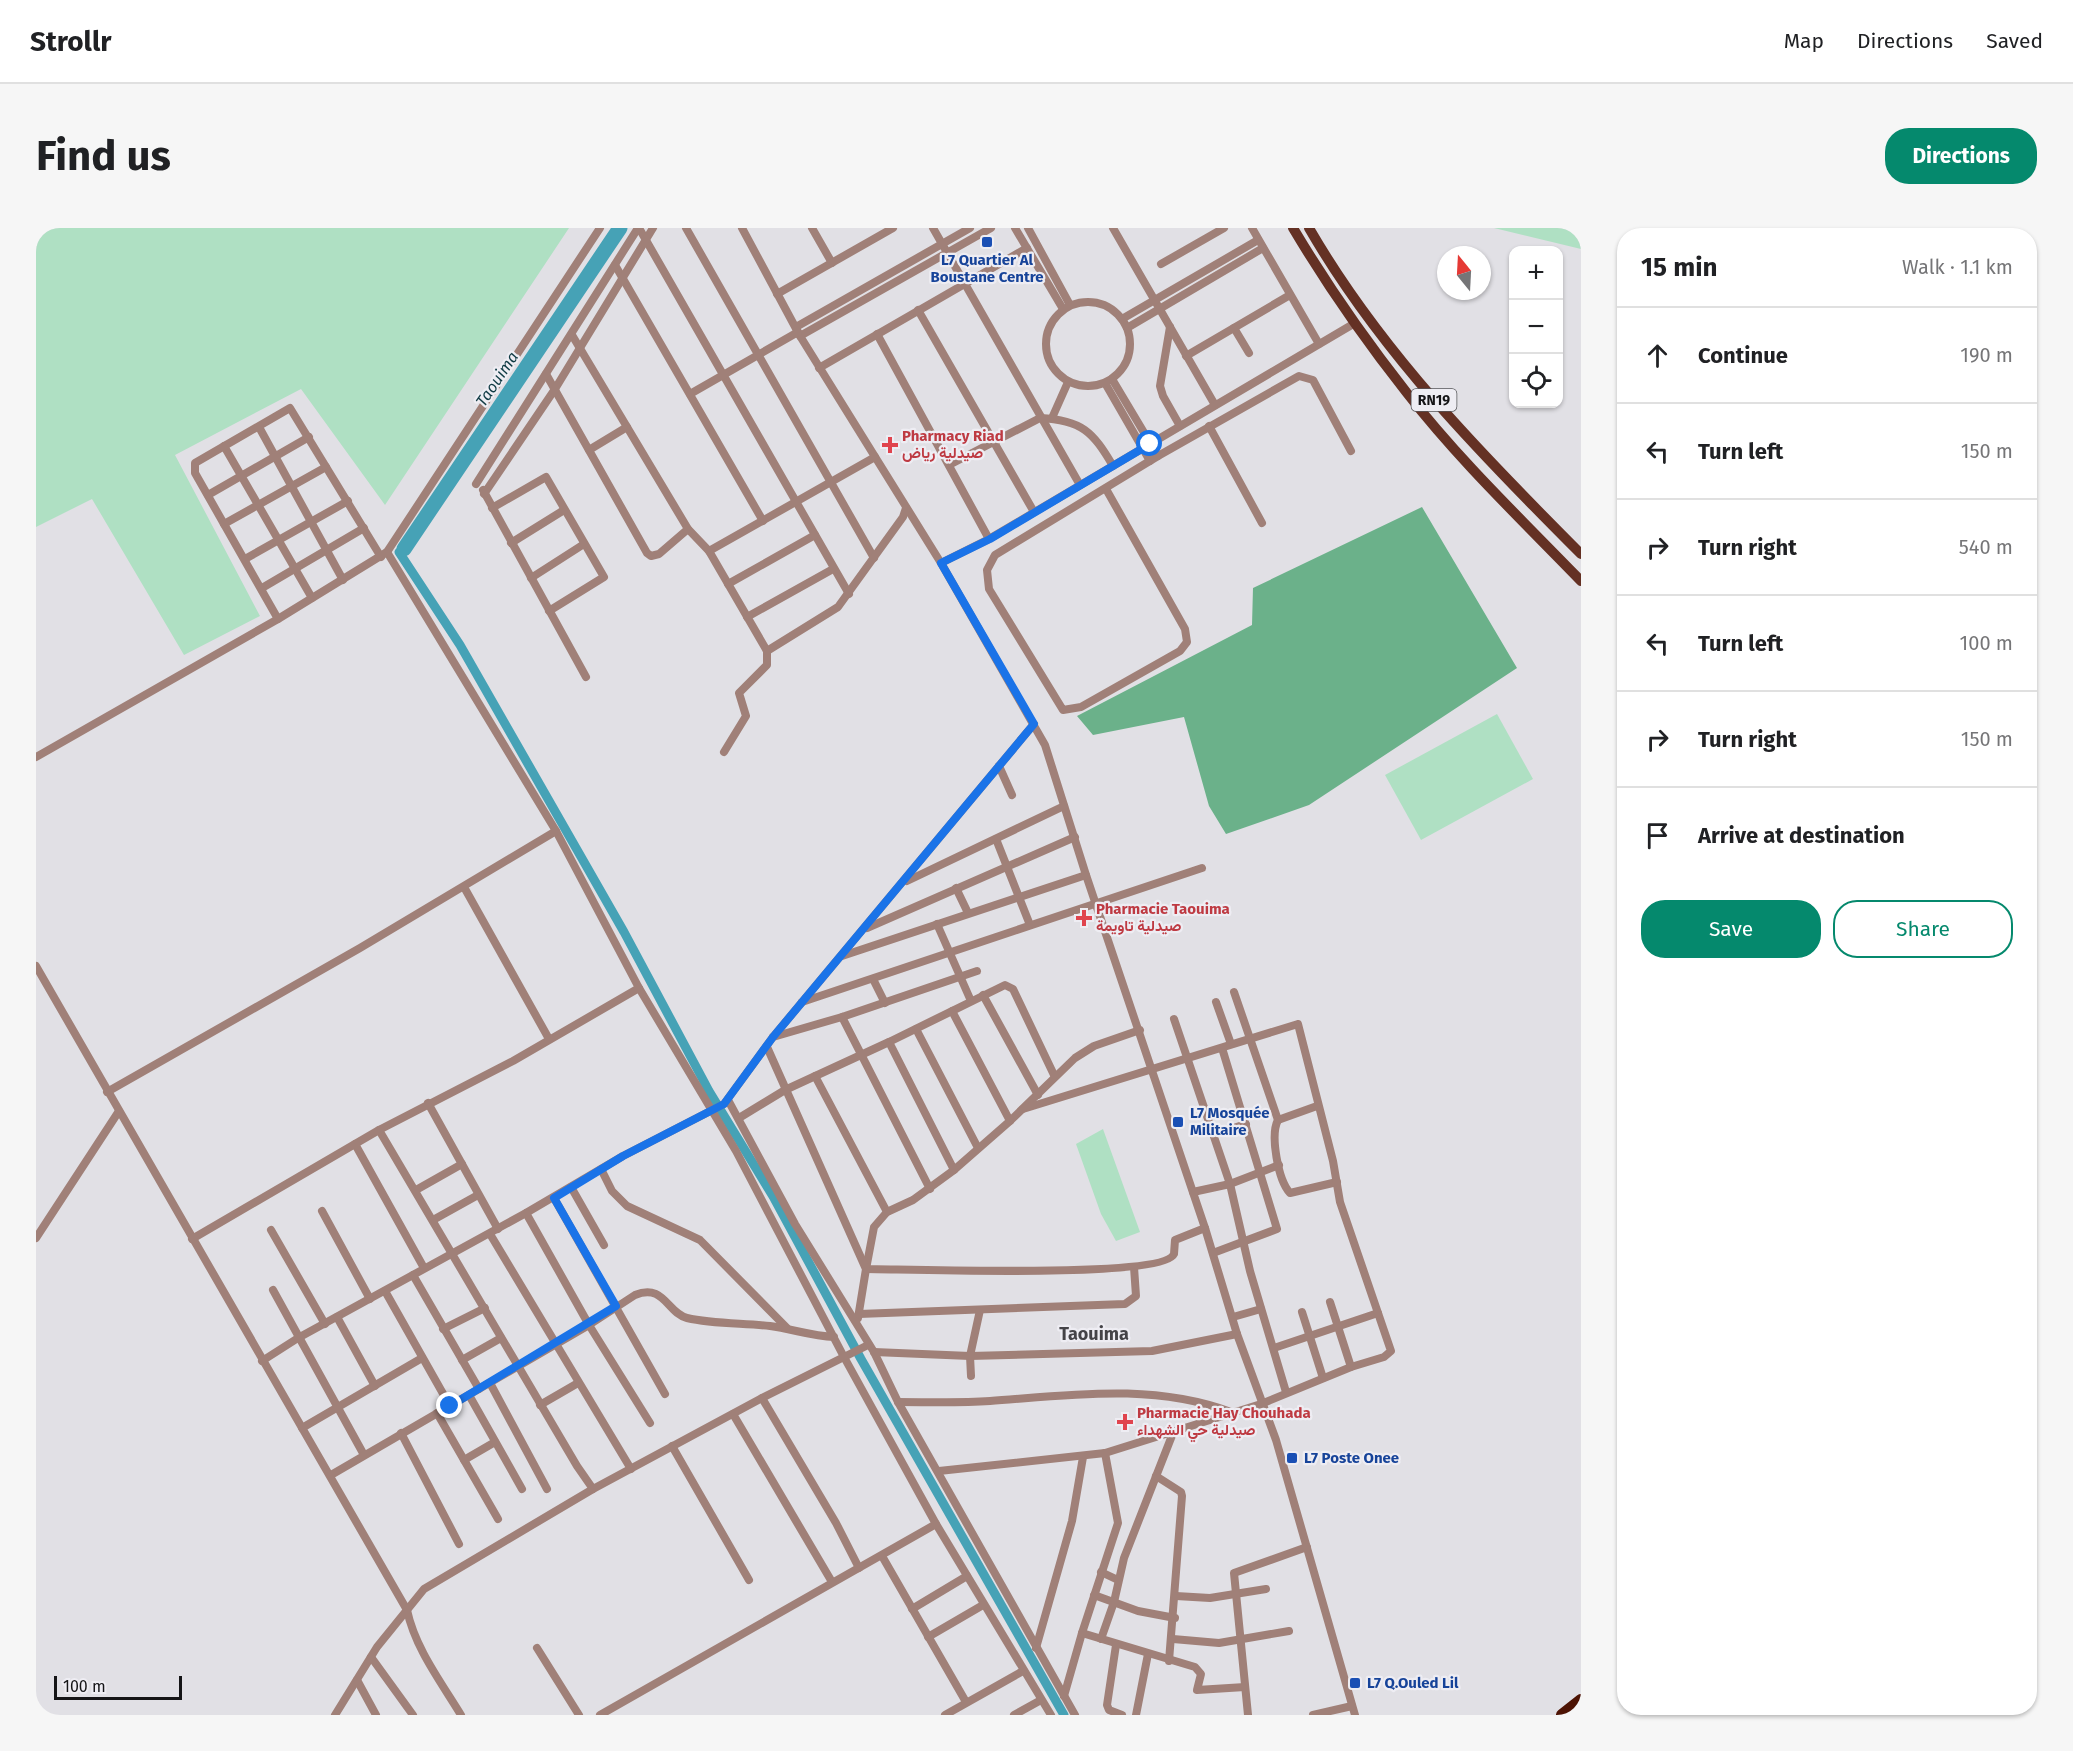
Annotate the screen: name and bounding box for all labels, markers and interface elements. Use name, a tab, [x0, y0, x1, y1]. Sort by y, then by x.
text: Strollr	[30, 25, 111, 58]
text: Map	[1784, 28, 1824, 54]
text: Directions	[1857, 28, 1953, 54]
text: Saved	[1986, 28, 2043, 54]
button: Directions	[1885, 128, 2037, 184]
text: Find us	[36, 131, 171, 181]
marker: L7 Quartier Al Boustane Centre	[980, 235, 994, 249]
north arrow	[1437, 246, 1491, 300]
map controls	[1509, 246, 1563, 408]
button: +	[1509, 246, 1563, 300]
place label: L7 Quartier Al Boustane Centre	[930, 251, 1044, 286]
text: 15 min	[1641, 252, 1717, 283]
text: Walk · 1.1 km	[1902, 255, 2013, 279]
button: −	[1509, 300, 1563, 354]
icon: ahead	[1641, 339, 1674, 372]
text: Continue	[1698, 342, 1788, 369]
text: 190 m	[1960, 343, 2013, 367]
water label: Taouima	[472, 348, 522, 410]
button: locate	[1509, 354, 1563, 408]
road number: RN19	[1412, 389, 1456, 411]
place label: Pharmacy Riad صيدلية رياض	[902, 427, 1004, 462]
route start	[1136, 430, 1162, 456]
icon: left	[1641, 435, 1674, 468]
marker: Pharmacy Riad صيدلية رياض	[883, 438, 897, 452]
text: Turn left	[1698, 438, 1783, 465]
text: 150 m	[1961, 439, 2013, 463]
icon: right	[1641, 531, 1674, 564]
text: Turn right	[1698, 534, 1797, 561]
text: 540 m	[1959, 535, 2013, 559]
icon: left	[1641, 627, 1674, 660]
text: Turn left	[1698, 630, 1783, 657]
text: 100 m	[1960, 631, 2013, 655]
icon: right	[1641, 723, 1674, 756]
text: Turn right	[1698, 726, 1797, 753]
text: 150 m	[1961, 727, 2013, 751]
icon: arrive	[1641, 819, 1674, 852]
text: Arrive at destination	[1698, 822, 1905, 849]
place label: Pharmacie Taouima صيدلية تاويمة	[1096, 900, 1230, 935]
button: Save	[1641, 900, 1821, 958]
button: Share	[1833, 900, 2013, 958]
marker: Pharmacie Taouima صيدلية تاويمة	[1077, 911, 1091, 925]
place label: L7 Mosquée Militaire	[1190, 1104, 1270, 1139]
marker: L7 Mosquée Militaire	[1171, 1115, 1185, 1129]
district label: Taouima	[1059, 1323, 1129, 1345]
route end	[436, 1392, 462, 1418]
place label: Pharmacie Hay Chouhada صيدلية حي الشهداء	[1137, 1404, 1311, 1443]
marker: Pharmacie Hay Chouhada صيدلية حي الشهداء	[1118, 1415, 1132, 1429]
place label: L7 Poste Onee	[1304, 1449, 1399, 1467]
marker: L7 Poste Onee	[1285, 1451, 1299, 1465]
scale bar	[54, 1673, 182, 1700]
place label: L7 Q.Ouled Lil	[1367, 1674, 1459, 1692]
marker: L7 Q.Ouled Lil	[1348, 1676, 1362, 1690]
text: 100 m	[63, 1677, 106, 1696]

